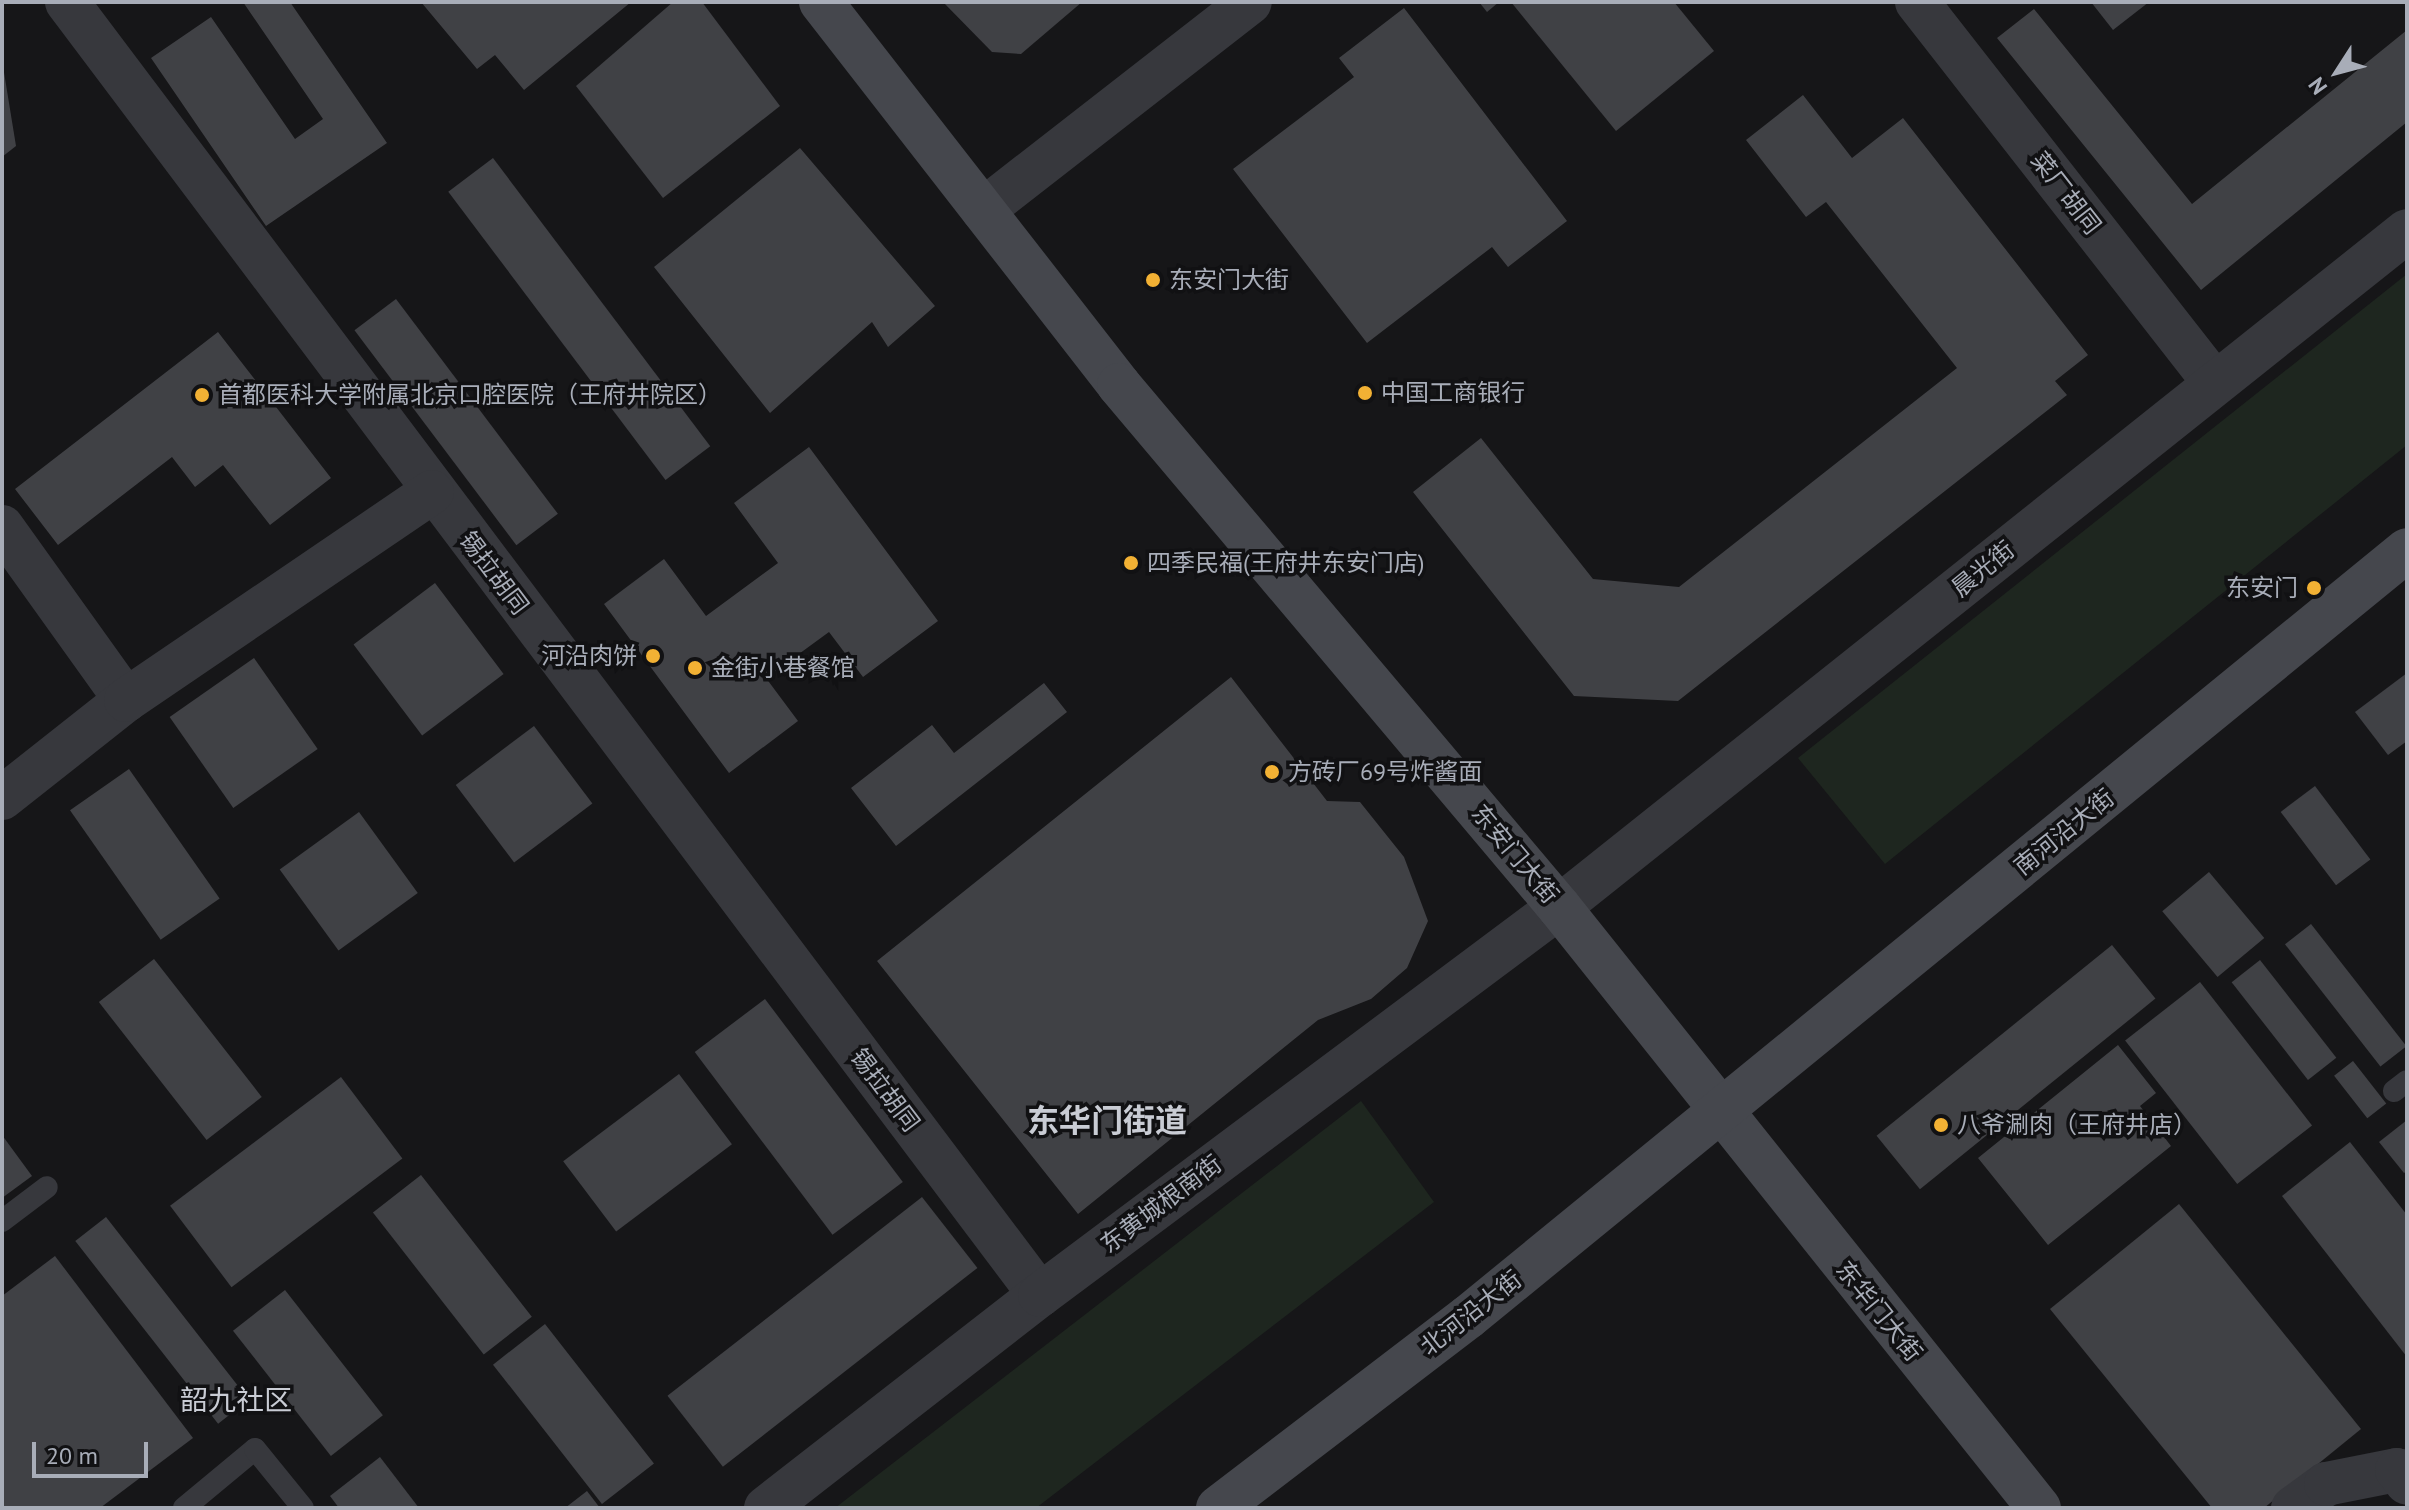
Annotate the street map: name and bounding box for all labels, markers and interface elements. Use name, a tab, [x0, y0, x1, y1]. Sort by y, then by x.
north arrow	[2297, 32, 2377, 112]
text: N	[2302, 72, 2333, 100]
street label: 菜厂胡同	[2025, 146, 2107, 240]
place label: 东安门大街	[1169, 266, 1289, 294]
marker: 东安门大街	[1144, 271, 1162, 289]
place label: 中国工商银行	[1381, 379, 1525, 407]
place label: 首都医科大学附属北京口腔医院（王府井院区）	[218, 381, 722, 409]
marker: 中国工商银行	[1356, 384, 1374, 402]
marker: 首都医科大学附属北京口腔医院（王府井院区）	[193, 386, 211, 404]
street label: 锡拉胡同	[454, 526, 534, 620]
street label: 晨光街	[1946, 535, 2020, 603]
place label: 四季民福(王府井东安门店)	[1147, 549, 1424, 577]
marker: 四季民福(王府井东安门店)	[1122, 554, 1140, 572]
place label: 东安门	[2226, 574, 2298, 602]
marker: 东安门	[2305, 579, 2323, 597]
place label: 河沿肉饼	[541, 642, 637, 670]
marker: 河沿肉饼	[644, 647, 662, 665]
place label: 金街小巷餐馆	[711, 654, 855, 682]
marker: 金街小巷餐馆	[686, 659, 704, 677]
place label: 方砖厂69号炸酱面	[1288, 758, 1482, 786]
marker: 方砖厂69号炸酱面	[1263, 763, 1281, 781]
street label: 南河沿大街	[2008, 783, 2120, 881]
street label: 东安门大街	[1465, 799, 1565, 909]
street label: 锡拉胡同	[845, 1043, 925, 1137]
district label: 东华门街道	[1027, 1101, 1187, 1139]
place label: 八爷涮肉（王府井店）	[1957, 1111, 2197, 1139]
marker: 八爷涮肉（王府井店）	[1932, 1116, 1950, 1134]
street label: 东黄城根南街	[1095, 1149, 1227, 1259]
street label: 东华门大街	[1830, 1255, 1928, 1367]
street label: 北河沿大街	[1415, 1265, 1527, 1361]
district label: 韶九社区	[180, 1383, 292, 1417]
scale bar	[36, 1426, 152, 1476]
text: 20 m	[46, 1440, 98, 1471]

